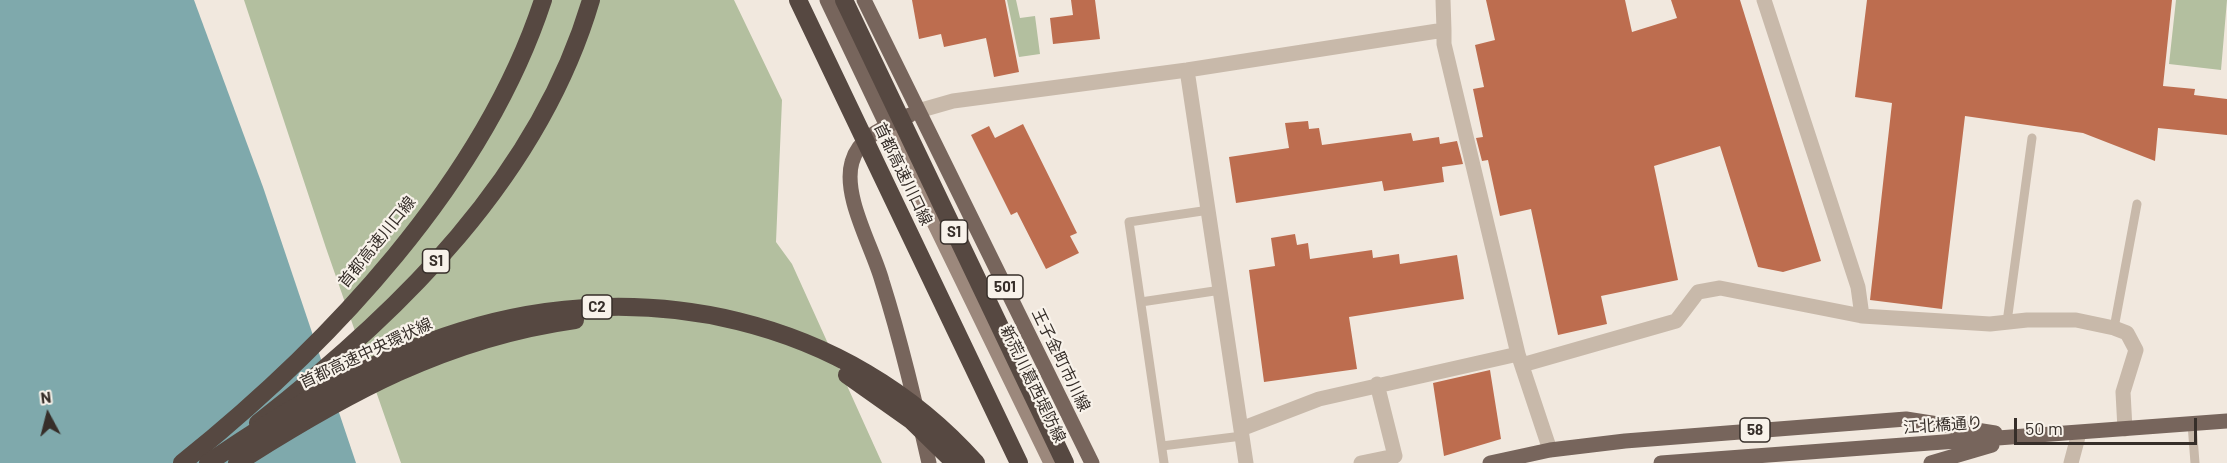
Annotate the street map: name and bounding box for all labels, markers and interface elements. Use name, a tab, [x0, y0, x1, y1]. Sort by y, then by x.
street label: 首都高速川口線	[870, 119, 936, 229]
street label: 首都高速川口線	[334, 192, 420, 292]
road number: S1	[940, 220, 968, 244]
road number: S1	[422, 249, 450, 273]
road number: 501	[987, 275, 1023, 299]
road number: C2	[582, 295, 612, 319]
street label: 王子金町市川線	[1028, 305, 1094, 415]
street label: 首都高速中央環状線	[297, 314, 435, 392]
street label: 新荒川葛西堤防線	[996, 322, 1070, 446]
north arrow	[18, 385, 78, 445]
text: N	[39, 387, 52, 407]
scale bar	[2017, 406, 2200, 444]
street label: 江北橋通り	[1902, 413, 1984, 437]
text: 50 m	[2025, 417, 2063, 439]
road number: 58	[1740, 418, 1770, 442]

